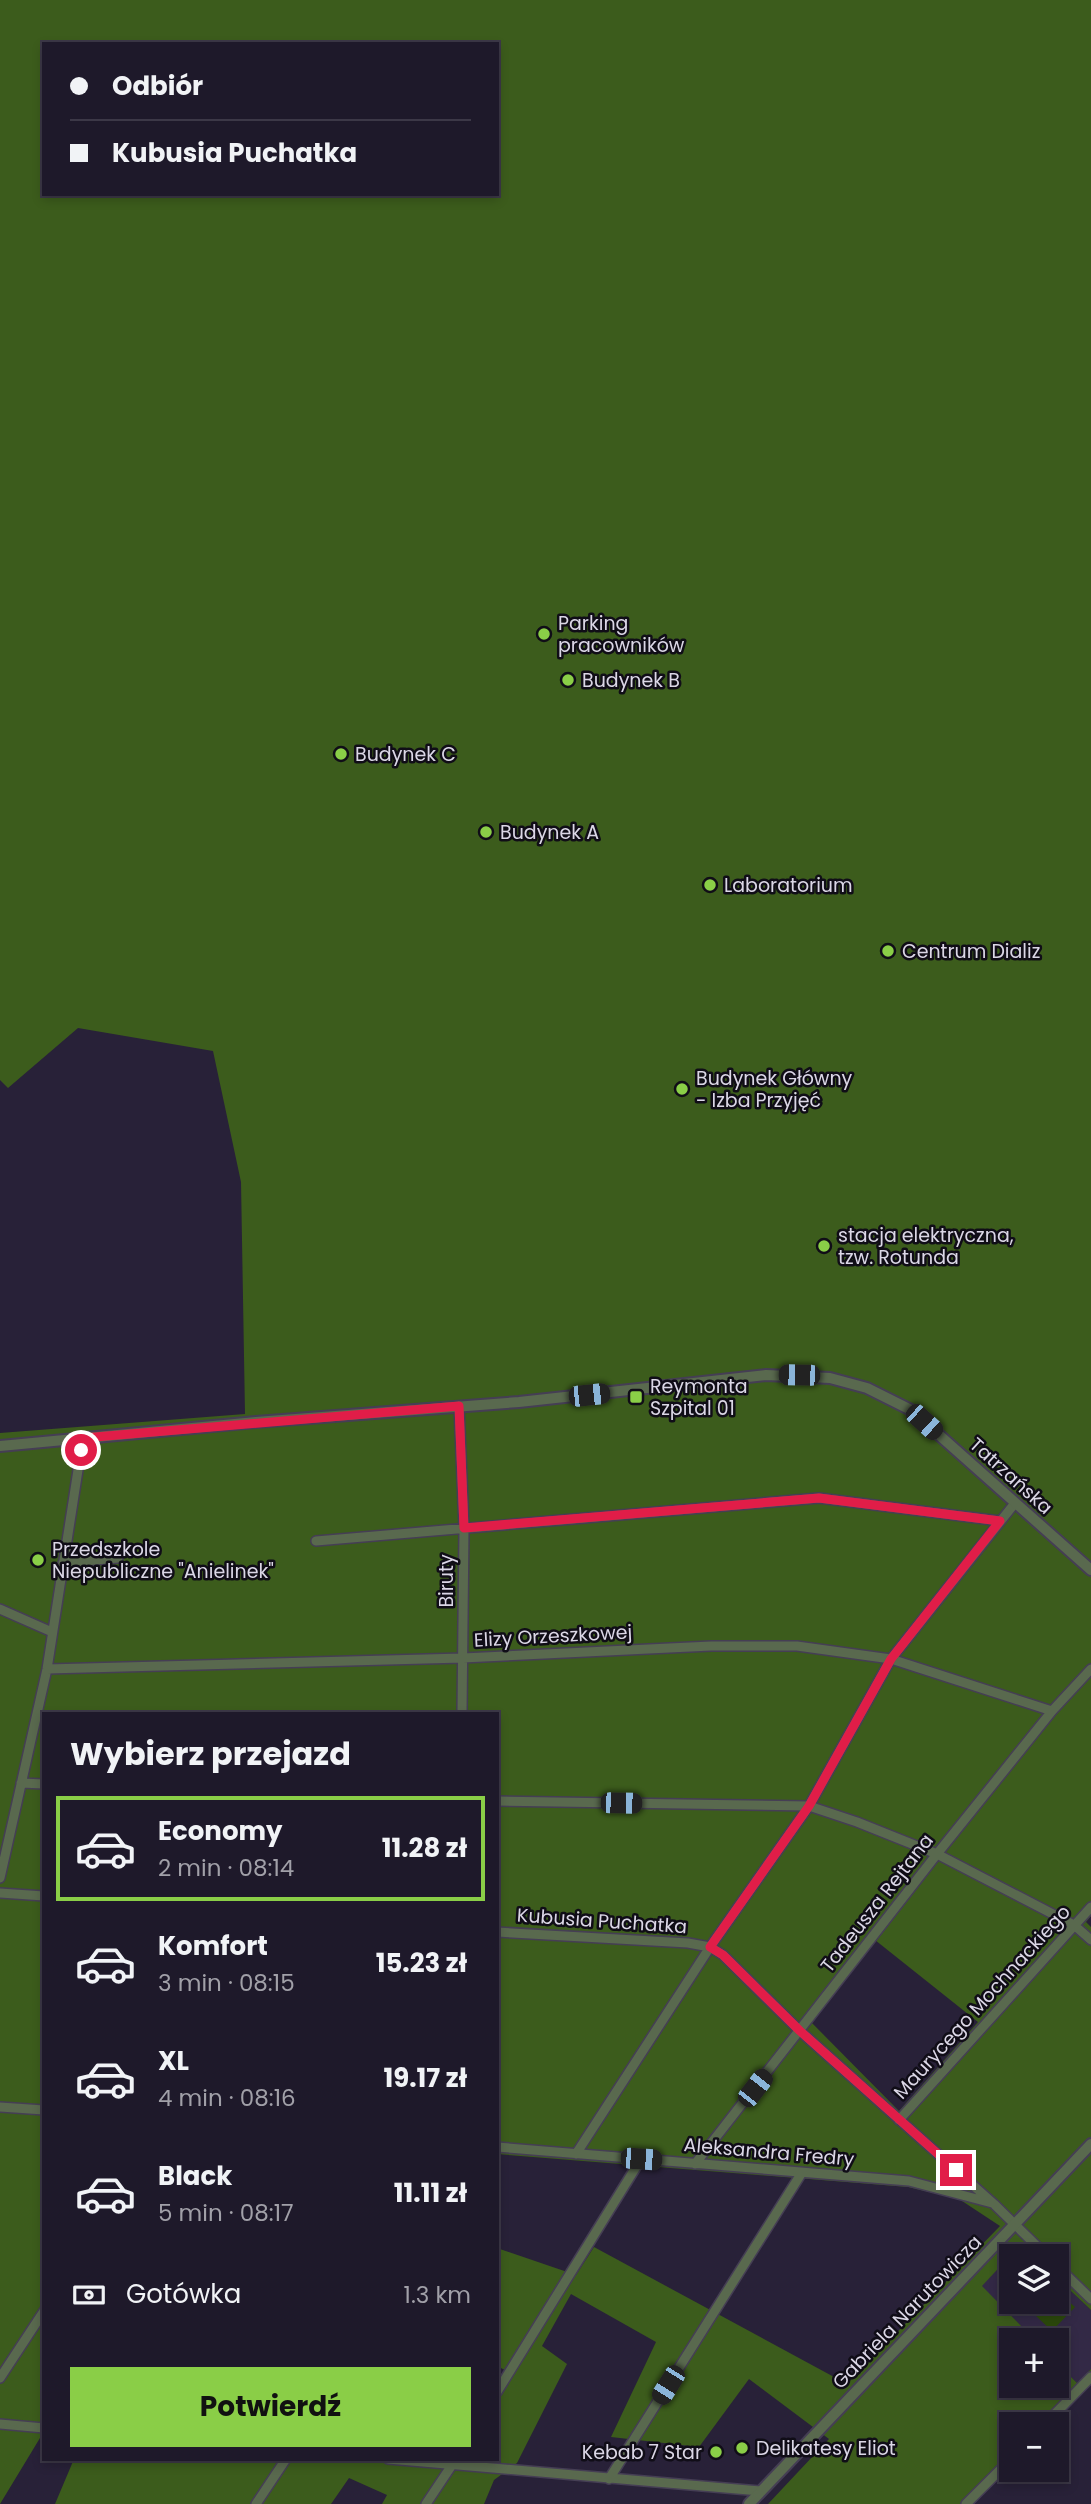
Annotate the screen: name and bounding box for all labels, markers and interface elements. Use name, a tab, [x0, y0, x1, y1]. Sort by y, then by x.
text: Odbiór	[112, 68, 203, 104]
text: Kubusia Puchatka	[112, 135, 357, 171]
place label: Parking pracowników	[558, 610, 685, 659]
marker: Parking pracowników	[536, 626, 552, 642]
place label: Budynek B	[582, 667, 680, 694]
marker: Budynek B	[560, 672, 576, 688]
place label: Budynek C	[355, 741, 456, 768]
marker: Budynek C	[333, 746, 349, 762]
place label: Budynek A	[500, 819, 599, 846]
marker: Budynek A	[478, 824, 494, 840]
place label: Laboratorium	[724, 872, 853, 899]
marker: Laboratorium	[702, 877, 718, 893]
place label: Centrum Dializ	[902, 938, 1040, 965]
marker: Centrum Dializ	[880, 943, 896, 959]
place label: Budynek Główny - Izba Przyjęć	[696, 1065, 853, 1114]
marker: Budynek Główny - Izba Przyjęć	[674, 1081, 690, 1097]
place label: stacja elektryczna, tzw. Rotunda	[838, 1222, 1014, 1271]
marker: stacja elektryczna, tzw. Rotunda	[816, 1238, 832, 1254]
car	[778, 1364, 821, 1386]
place label: Reymonta Szpital 01	[650, 1373, 748, 1422]
car	[568, 1382, 611, 1408]
marker: Reymonta Szpital 01	[628, 1389, 644, 1405]
car	[902, 1400, 947, 1444]
street label: Tatrzańska	[964, 1431, 1058, 1521]
route start	[65, 1434, 97, 1466]
place label: Przedszkole Niepubliczne "Anielinek"	[52, 1536, 274, 1585]
marker: Przedszkole Niepubliczne "Anielinek"	[30, 1552, 46, 1568]
street label: Biruty	[433, 1554, 460, 1608]
street label: Elizy Orzeszkowej	[473, 1618, 633, 1654]
text: Wybierz przejazd	[70, 1731, 351, 1776]
car	[600, 1792, 643, 1814]
text: Economy	[158, 1813, 282, 1849]
icon: car	[74, 1817, 137, 1880]
street label: Tadeusza Rejtana	[814, 1828, 940, 1978]
text: 11.28 zł	[382, 1830, 467, 1866]
text: 2 min · 08:14	[158, 1852, 294, 1884]
street label: Maurycego Mochnackiego	[887, 1899, 1077, 2105]
street label: Kubusia Puchatka	[516, 1902, 688, 1940]
text: Komfort	[158, 1928, 268, 1964]
icon: car	[74, 1932, 137, 1995]
text: 15.23 zł	[376, 1945, 467, 1981]
text: 3 min · 08:15	[158, 1967, 295, 1999]
text: XL	[158, 2043, 189, 2079]
icon: car	[74, 2047, 137, 2110]
text: 19.17 zł	[383, 2060, 467, 2096]
car	[734, 2065, 777, 2111]
text: 4 min · 08:16	[158, 2082, 296, 2114]
street label: Aleksandra Fredry	[683, 2131, 856, 2173]
car	[620, 2147, 663, 2171]
route end	[940, 2154, 972, 2186]
text: Black	[158, 2158, 232, 2194]
icon: car	[74, 2162, 137, 2225]
text: 11.11 zł	[394, 2175, 467, 2211]
text: 5 min · 08:17	[158, 2197, 294, 2229]
street label: Gabriela Narutowicza	[826, 2229, 988, 2395]
map controls	[999, 2244, 1069, 2482]
button: layers	[999, 2244, 1069, 2314]
icon: cash	[70, 2276, 108, 2314]
text: Gotówka	[126, 2276, 241, 2312]
text: 1.3 km	[404, 2279, 471, 2311]
button: +	[999, 2328, 1069, 2398]
car	[648, 2362, 689, 2408]
button: Potwierdź	[70, 2367, 471, 2447]
button: −	[999, 2412, 1069, 2482]
place label: Delikatesy Eliot	[756, 2435, 896, 2462]
place label: Kebab 7 Star	[582, 2439, 702, 2466]
marker: Delikatesy Eliot	[734, 2440, 750, 2456]
marker: Kebab 7 Star	[708, 2444, 724, 2460]

